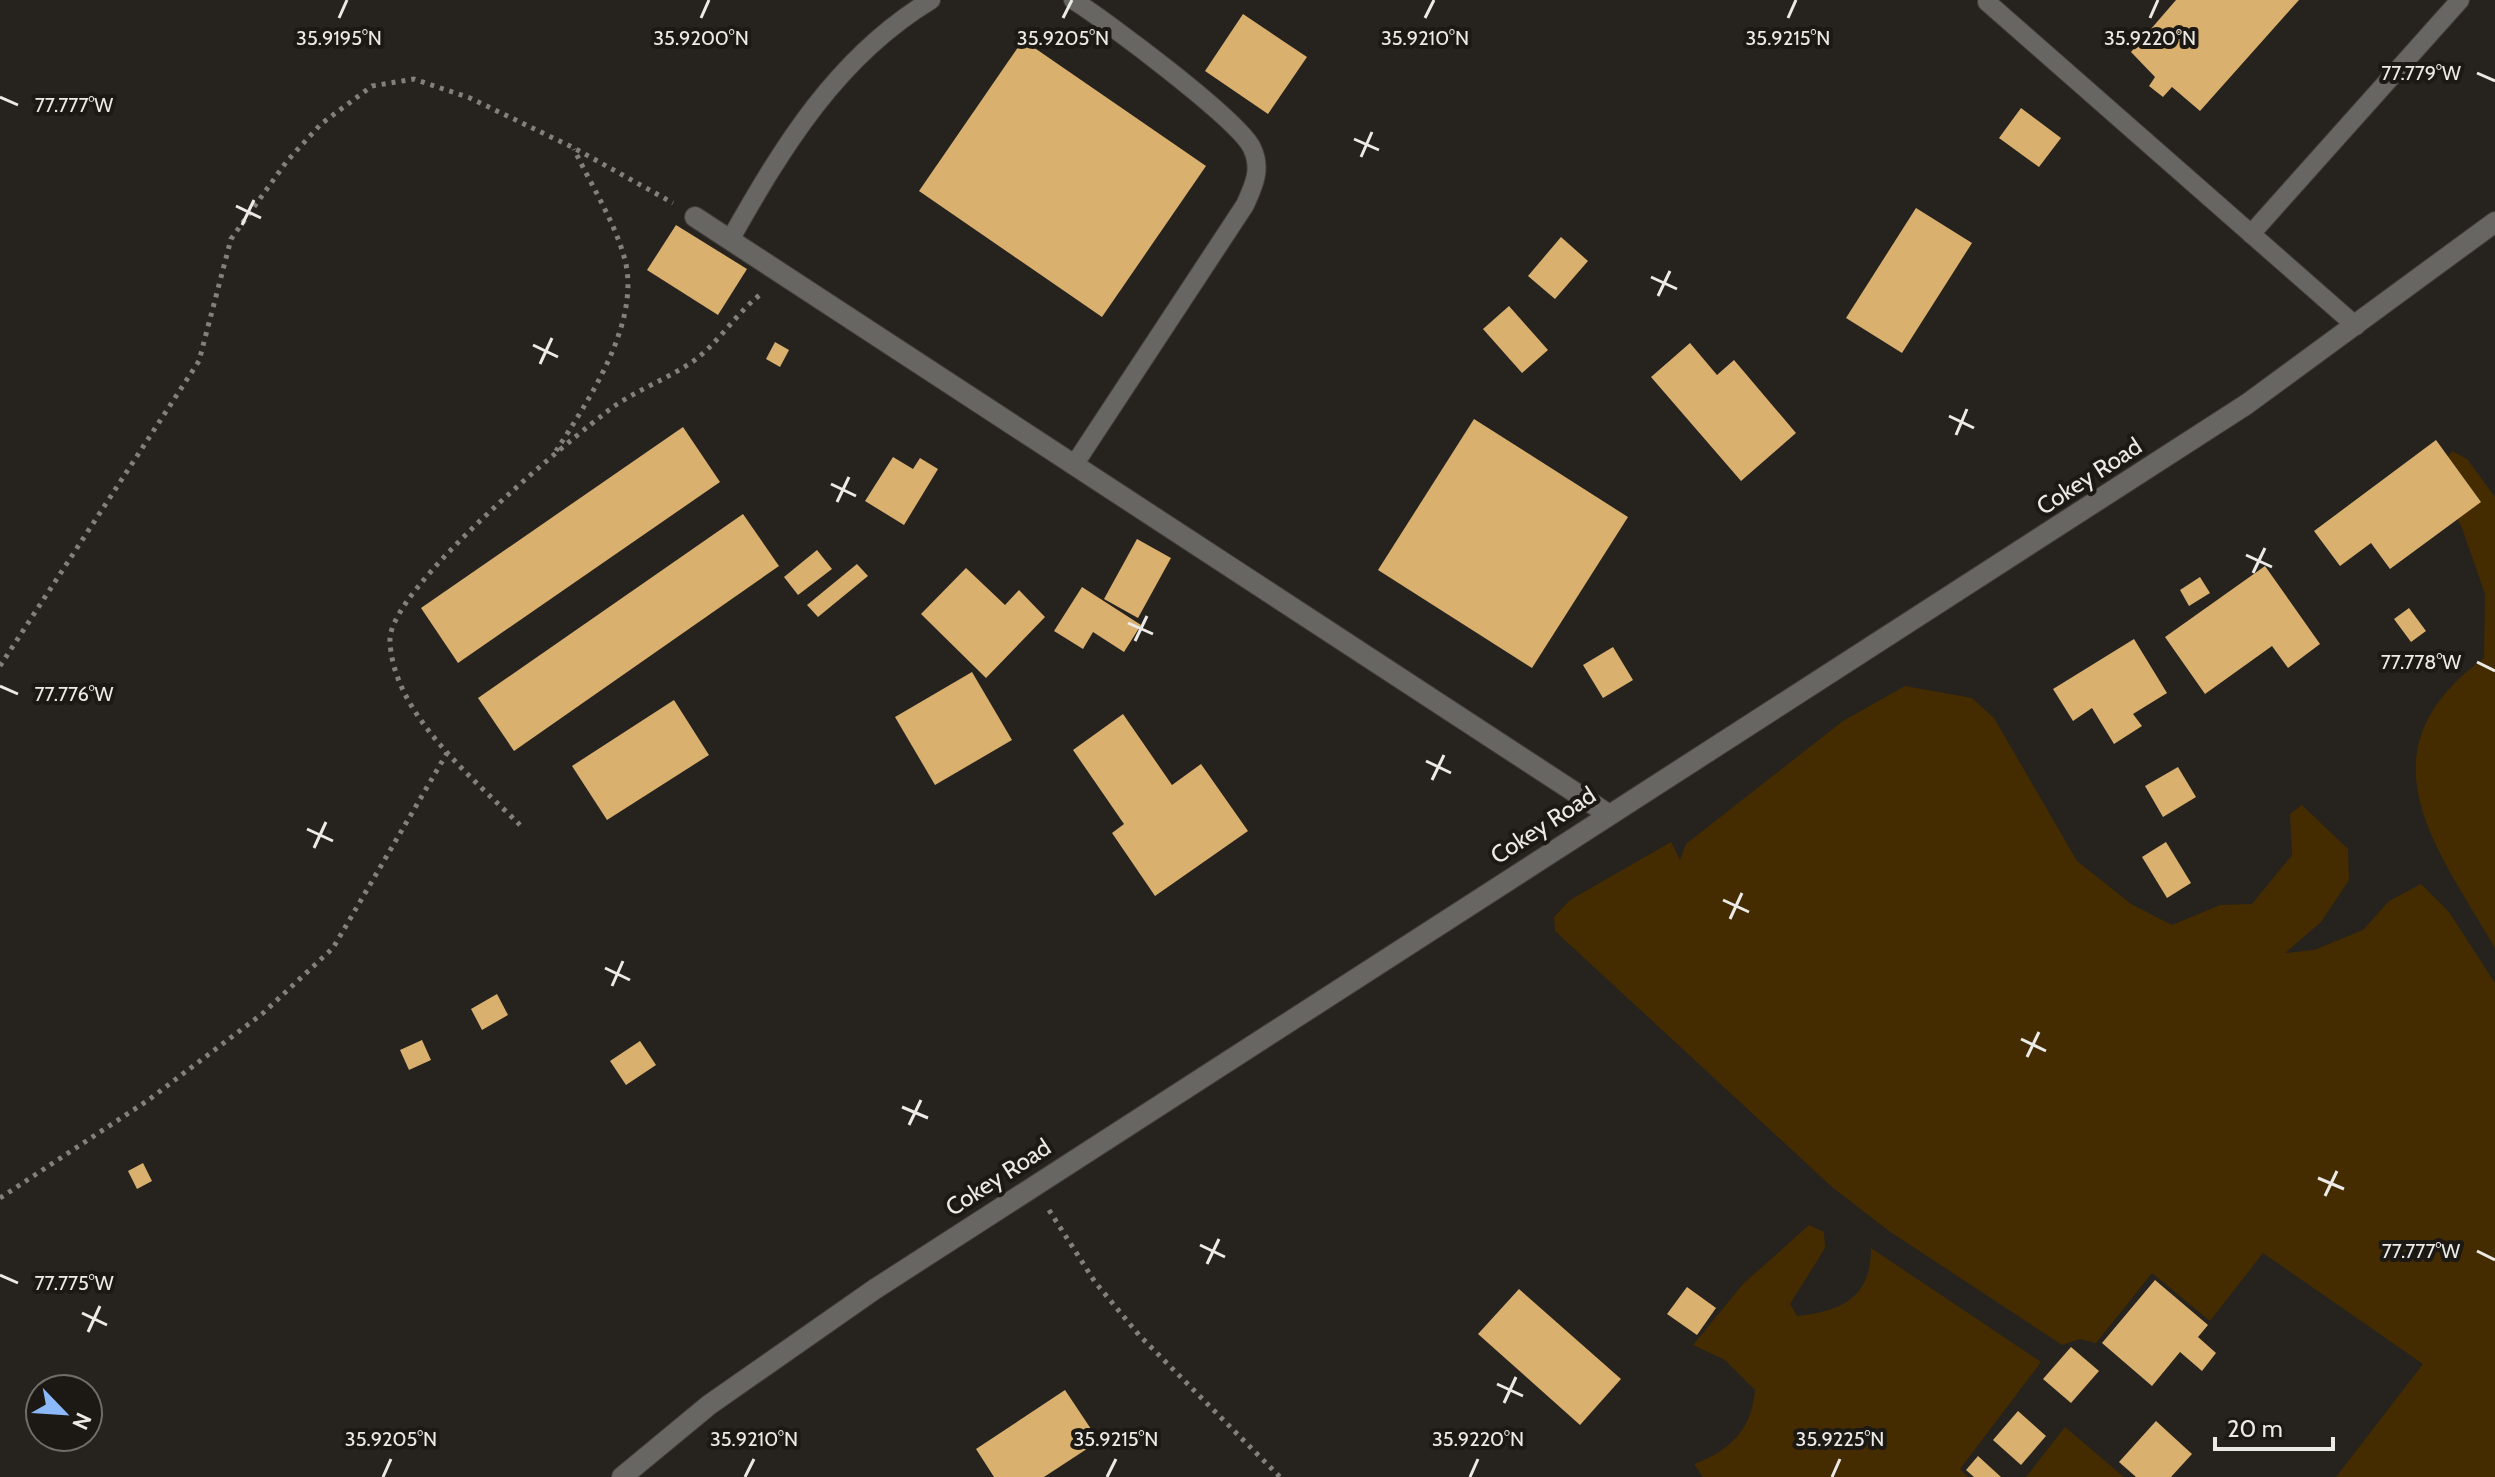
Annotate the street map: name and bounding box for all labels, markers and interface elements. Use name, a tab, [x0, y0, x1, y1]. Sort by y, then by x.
text: 35.9195°N	[296, 26, 382, 50]
text: 35.9200°N	[653, 26, 749, 50]
text: 35.9205°N	[1017, 26, 1109, 50]
text: 35.9210°N	[1381, 26, 1469, 50]
text: 35.9215°N	[1746, 26, 1830, 50]
text: 35.9220°N	[2104, 26, 2196, 50]
text: 77.779°W	[2381, 61, 2461, 85]
text: 77.777°W	[35, 93, 113, 117]
street label: Cokey Road	[2031, 431, 2147, 521]
text: 77.778°W	[2381, 650, 2461, 674]
text: 77.776°W	[34, 682, 114, 706]
street label: Cokey Road	[1485, 780, 1601, 870]
street label: Cokey Road	[940, 1132, 1056, 1222]
text: 77.777°W	[2382, 1239, 2460, 1263]
text: 77.775°W	[34, 1271, 114, 1295]
north arrow	[24, 1373, 104, 1453]
scale bar	[2215, 1401, 2333, 1451]
text: N	[66, 1408, 97, 1434]
text: 20 m	[2227, 1414, 2283, 1443]
text: 35.9205°N	[345, 1427, 437, 1451]
text: 35.9210°N	[710, 1427, 798, 1451]
text: 35.9215°N	[1074, 1427, 1158, 1451]
text: 35.9220°N	[1432, 1427, 1524, 1451]
text: 35.9225°N	[1796, 1427, 1884, 1451]

